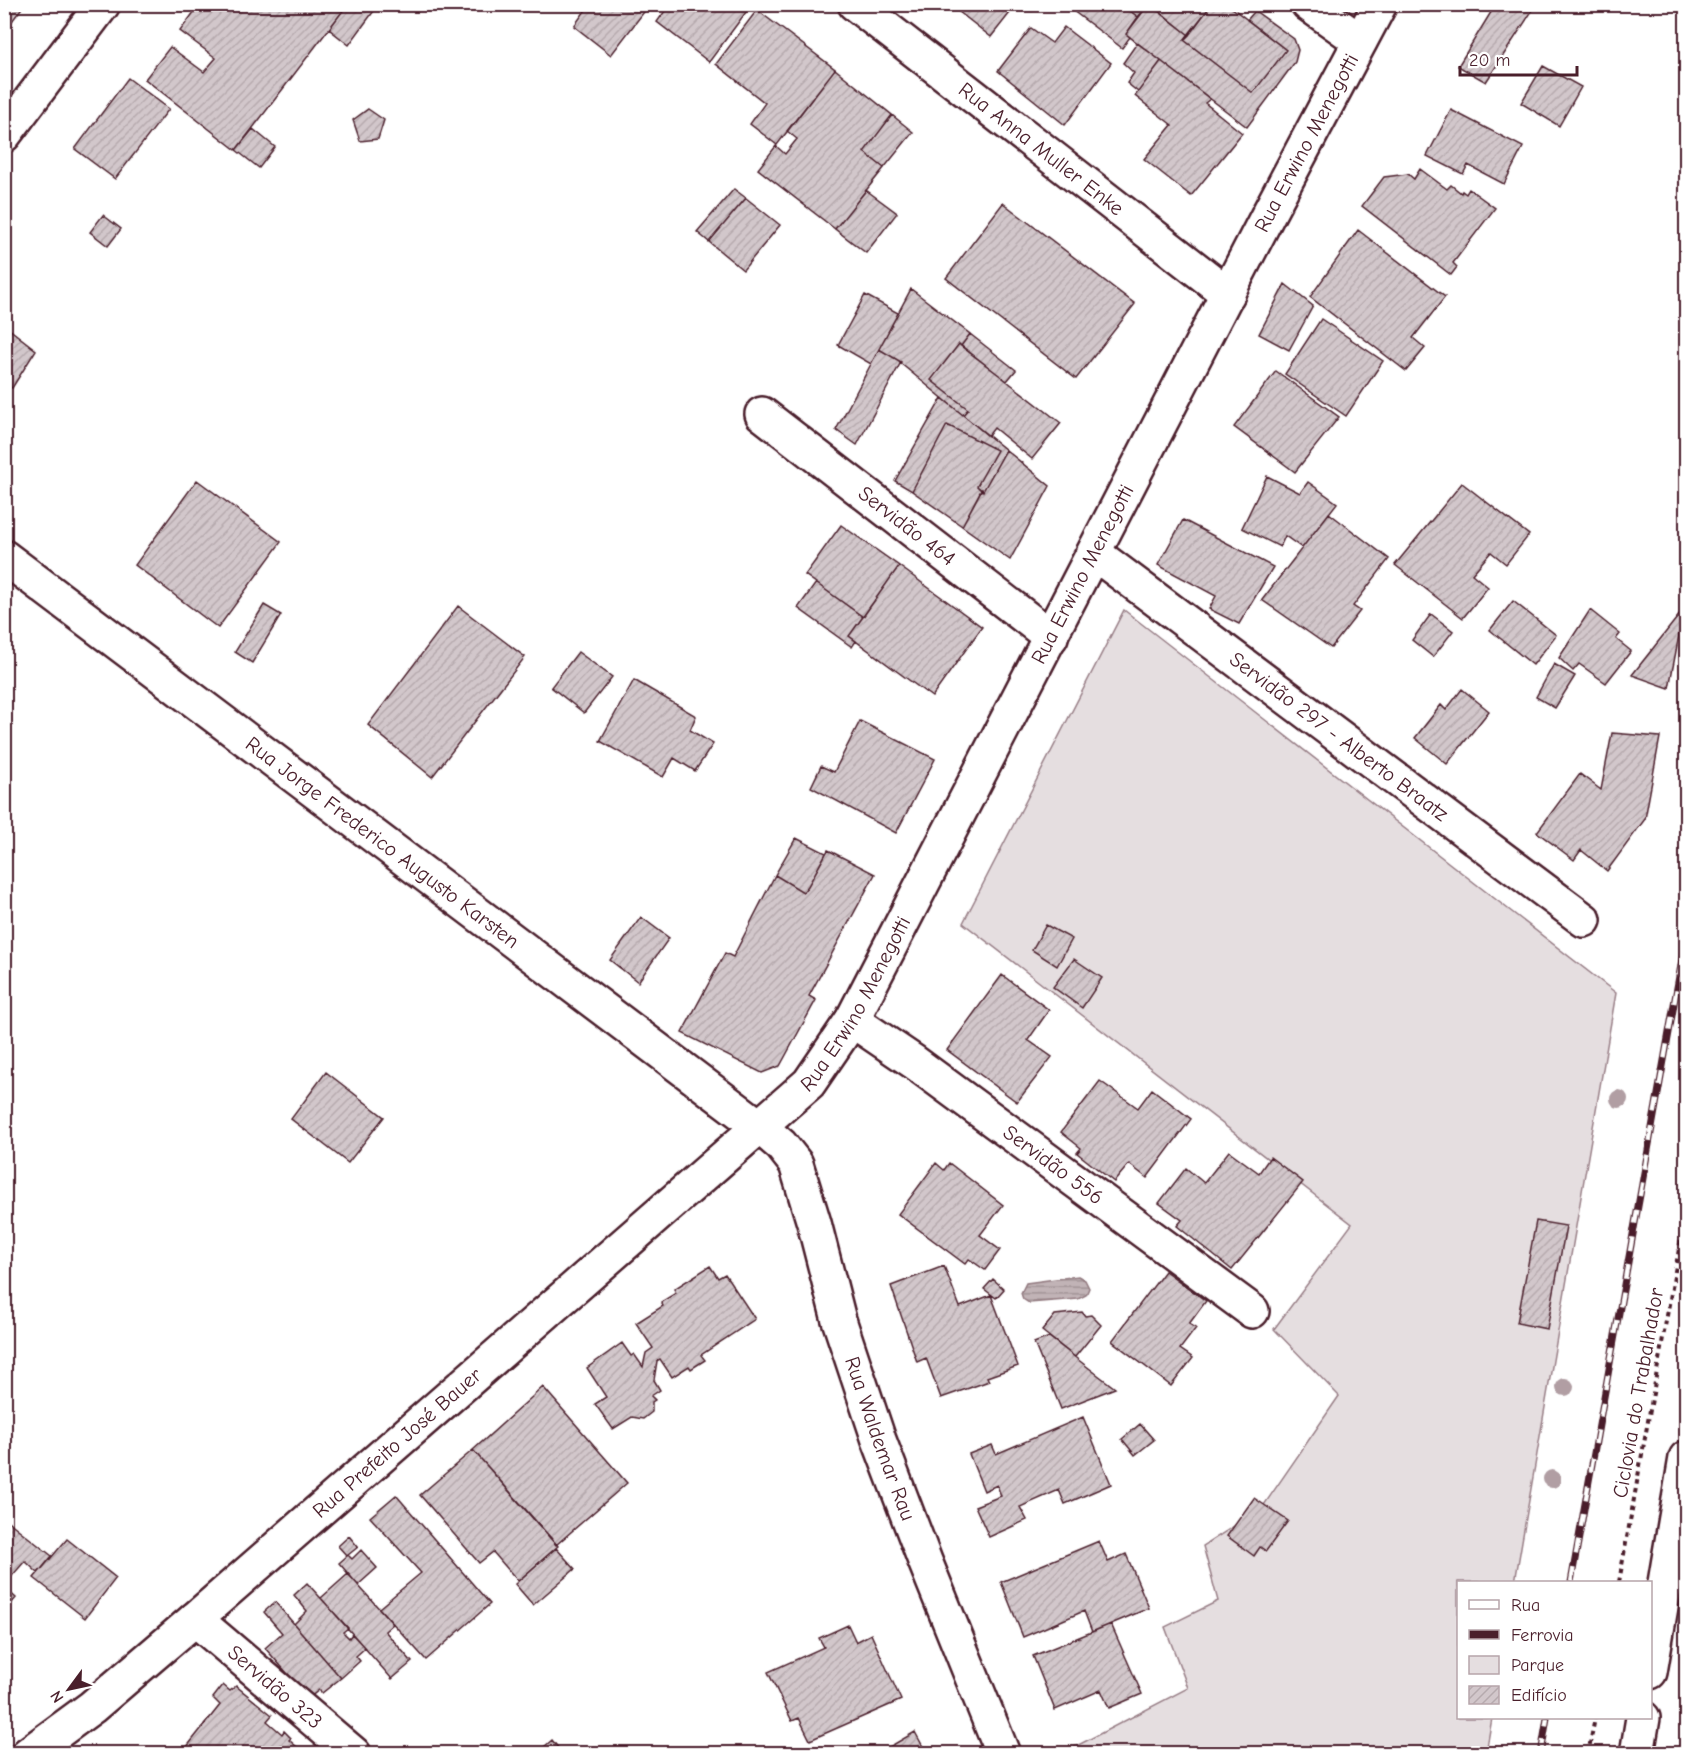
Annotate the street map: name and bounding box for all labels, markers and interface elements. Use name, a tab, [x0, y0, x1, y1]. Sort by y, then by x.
scale bar	[1460, 39, 1577, 77]
street label: Rua Erwino Menegotti	[1249, 50, 1363, 236]
text: 20 m	[1469, 50, 1510, 71]
street label: Rua Anna Muller Enke	[954, 77, 1129, 220]
street label: Servidão 464	[854, 481, 960, 571]
street label: Rua Erwino Menegotti	[1026, 481, 1139, 668]
street label: Servidão 297 - Alberto Braatz	[1225, 647, 1453, 826]
street label: Rua Jorge Frederico Augusto Karsten	[241, 732, 524, 953]
street label: Rua Erwino Menegotti	[796, 912, 915, 1097]
street label: Servidão 556	[999, 1120, 1108, 1209]
street label: Ciclovia do Trabalhador	[1608, 1285, 1668, 1500]
street label: Rua Waldemar Rau	[840, 1353, 920, 1524]
street label: Rua Prefeito José Bauer	[308, 1362, 487, 1523]
legend	[1457, 1581, 1652, 1719]
text: Rua	[1511, 1595, 1540, 1616]
text: Ferrovia	[1511, 1625, 1574, 1646]
street label: Servidão 323	[223, 1640, 327, 1734]
text: Parque	[1511, 1655, 1564, 1676]
north arrow	[39, 1659, 99, 1719]
text: Edifício	[1511, 1685, 1567, 1706]
text: N	[47, 1687, 68, 1706]

